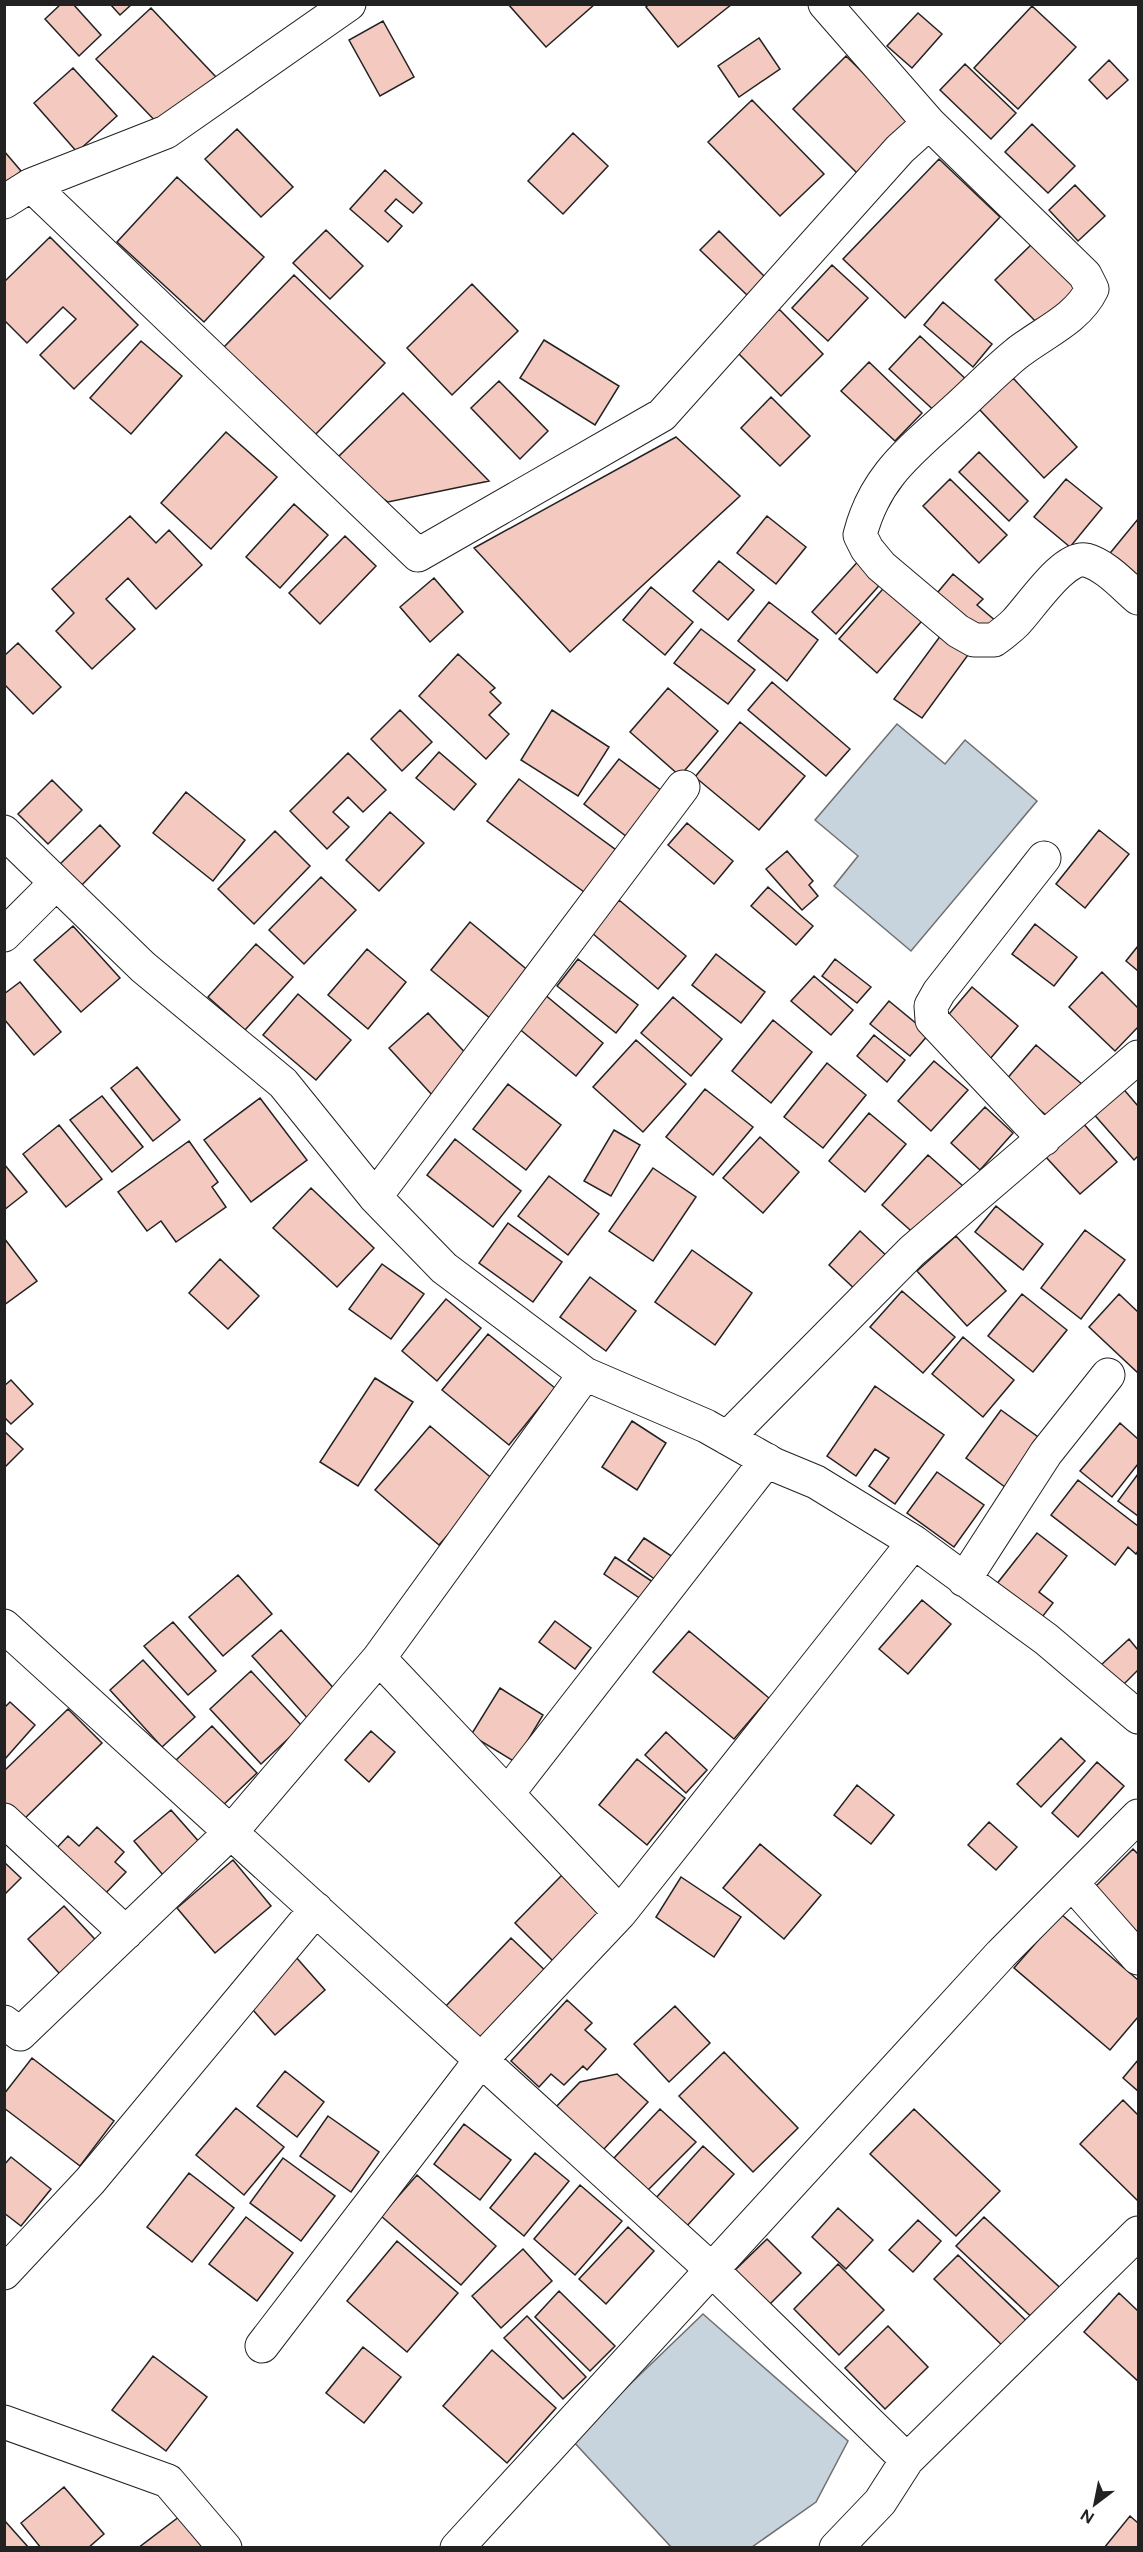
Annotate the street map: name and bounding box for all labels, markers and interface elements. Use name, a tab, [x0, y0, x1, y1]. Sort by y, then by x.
north arrow	[1065, 2474, 1125, 2534]
text: N	[1077, 2505, 1098, 2528]

